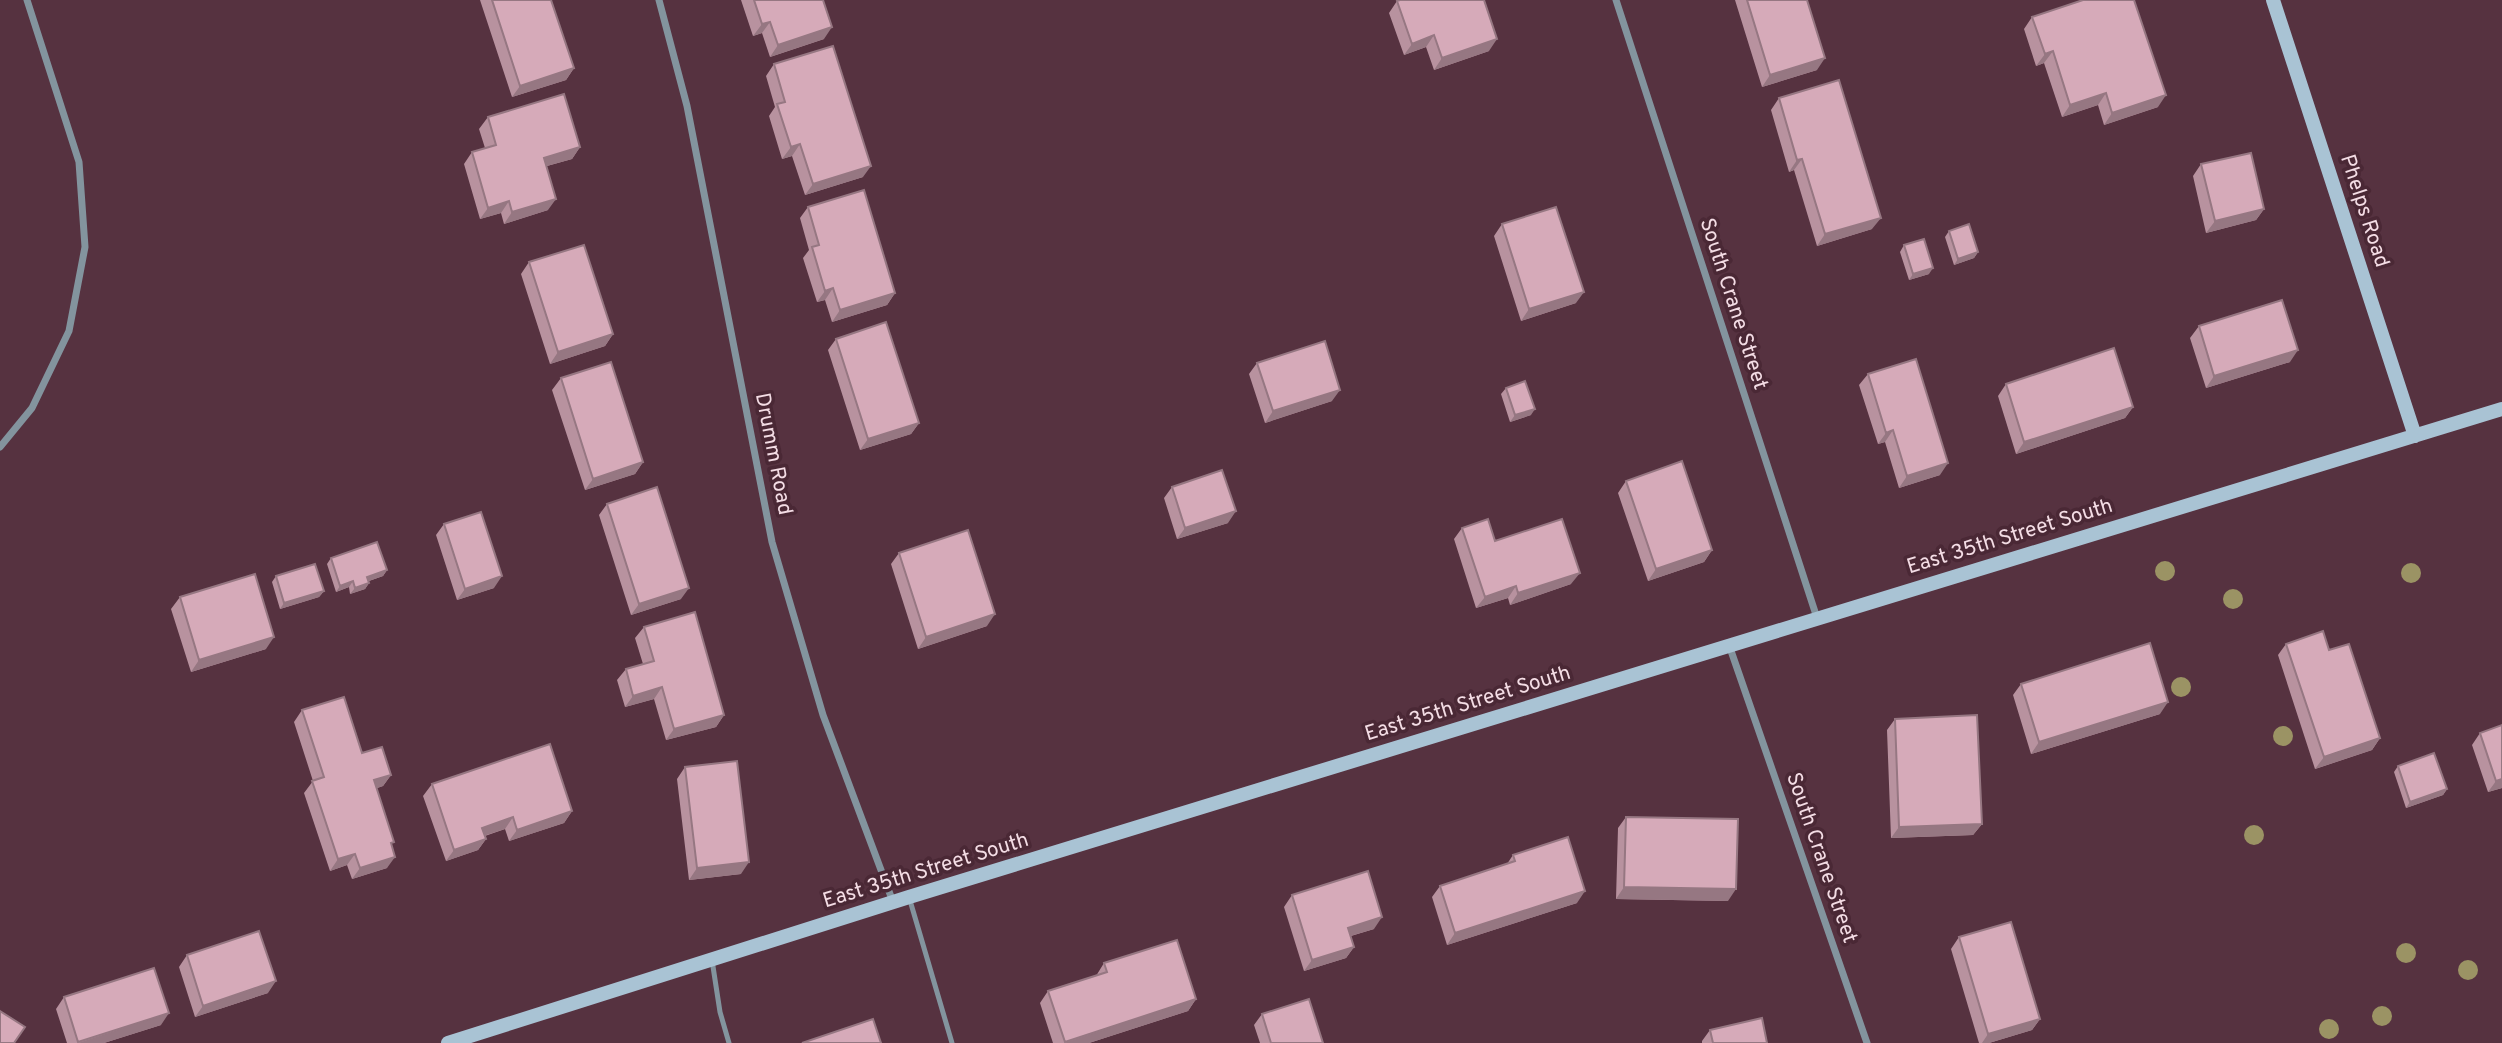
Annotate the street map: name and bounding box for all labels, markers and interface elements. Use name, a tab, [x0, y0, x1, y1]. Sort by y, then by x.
street label: Phelps Road	[2333, 151, 2395, 271]
street label: South Crane Street	[1693, 215, 1773, 393]
street label: Drumm Road	[748, 391, 798, 517]
street label: East 35th Street South	[1904, 493, 2116, 581]
street label: East 35th Street South	[1362, 660, 1574, 748]
street label: South Crane Street	[1779, 769, 1863, 947]
street label: East 35th Street South	[820, 827, 1032, 915]

